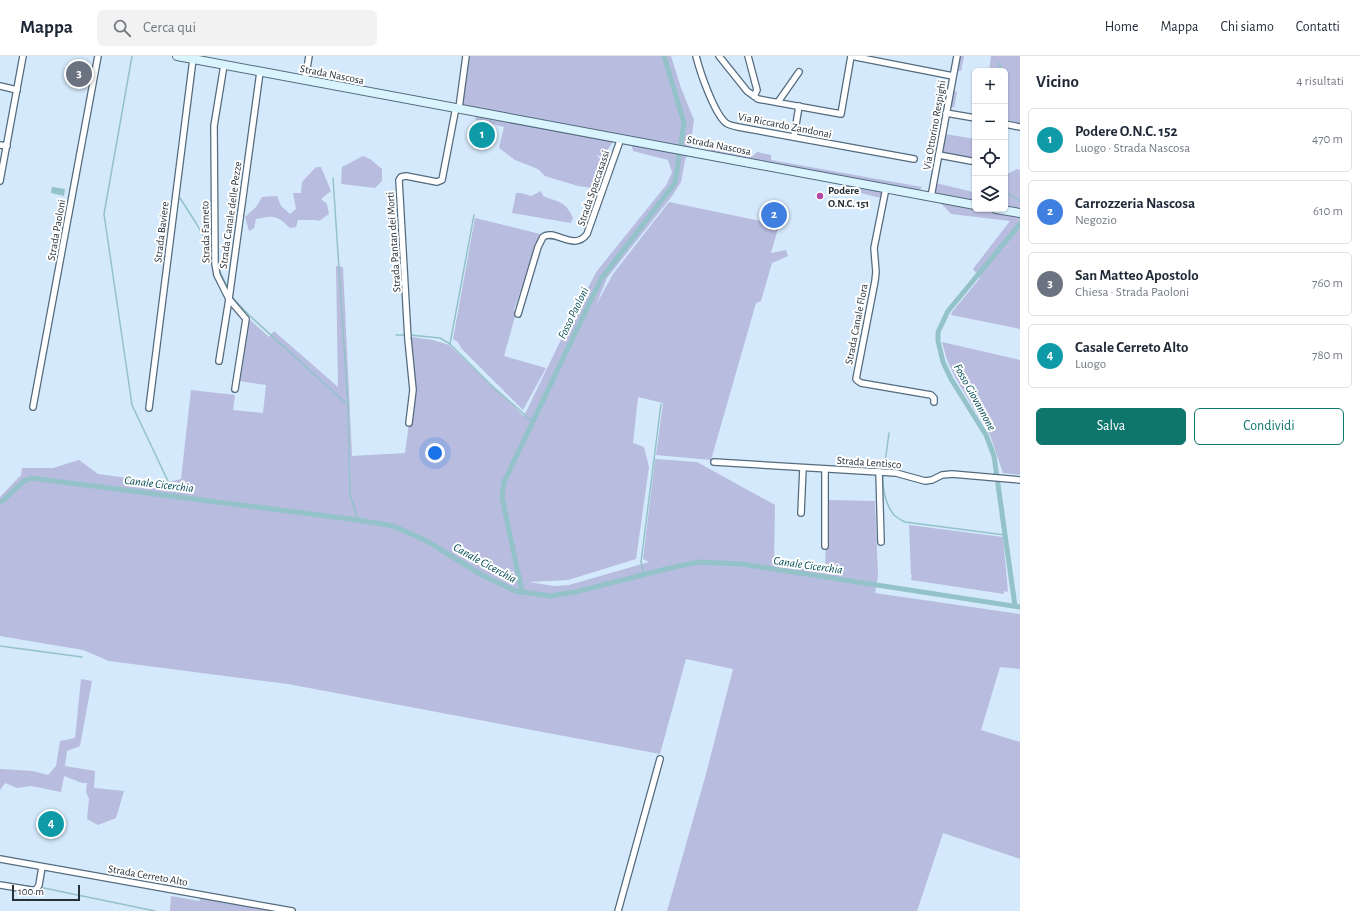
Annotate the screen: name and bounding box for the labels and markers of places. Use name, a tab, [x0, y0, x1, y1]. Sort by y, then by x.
pin: 3	[66, 59, 92, 89]
pin: 1	[469, 120, 495, 150]
place label: Podere O.N.C. 151	[828, 185, 869, 209]
marker: Podere O.N.C. 151	[815, 191, 825, 201]
pin: 2	[761, 200, 787, 230]
pin: 4	[38, 809, 64, 839]

